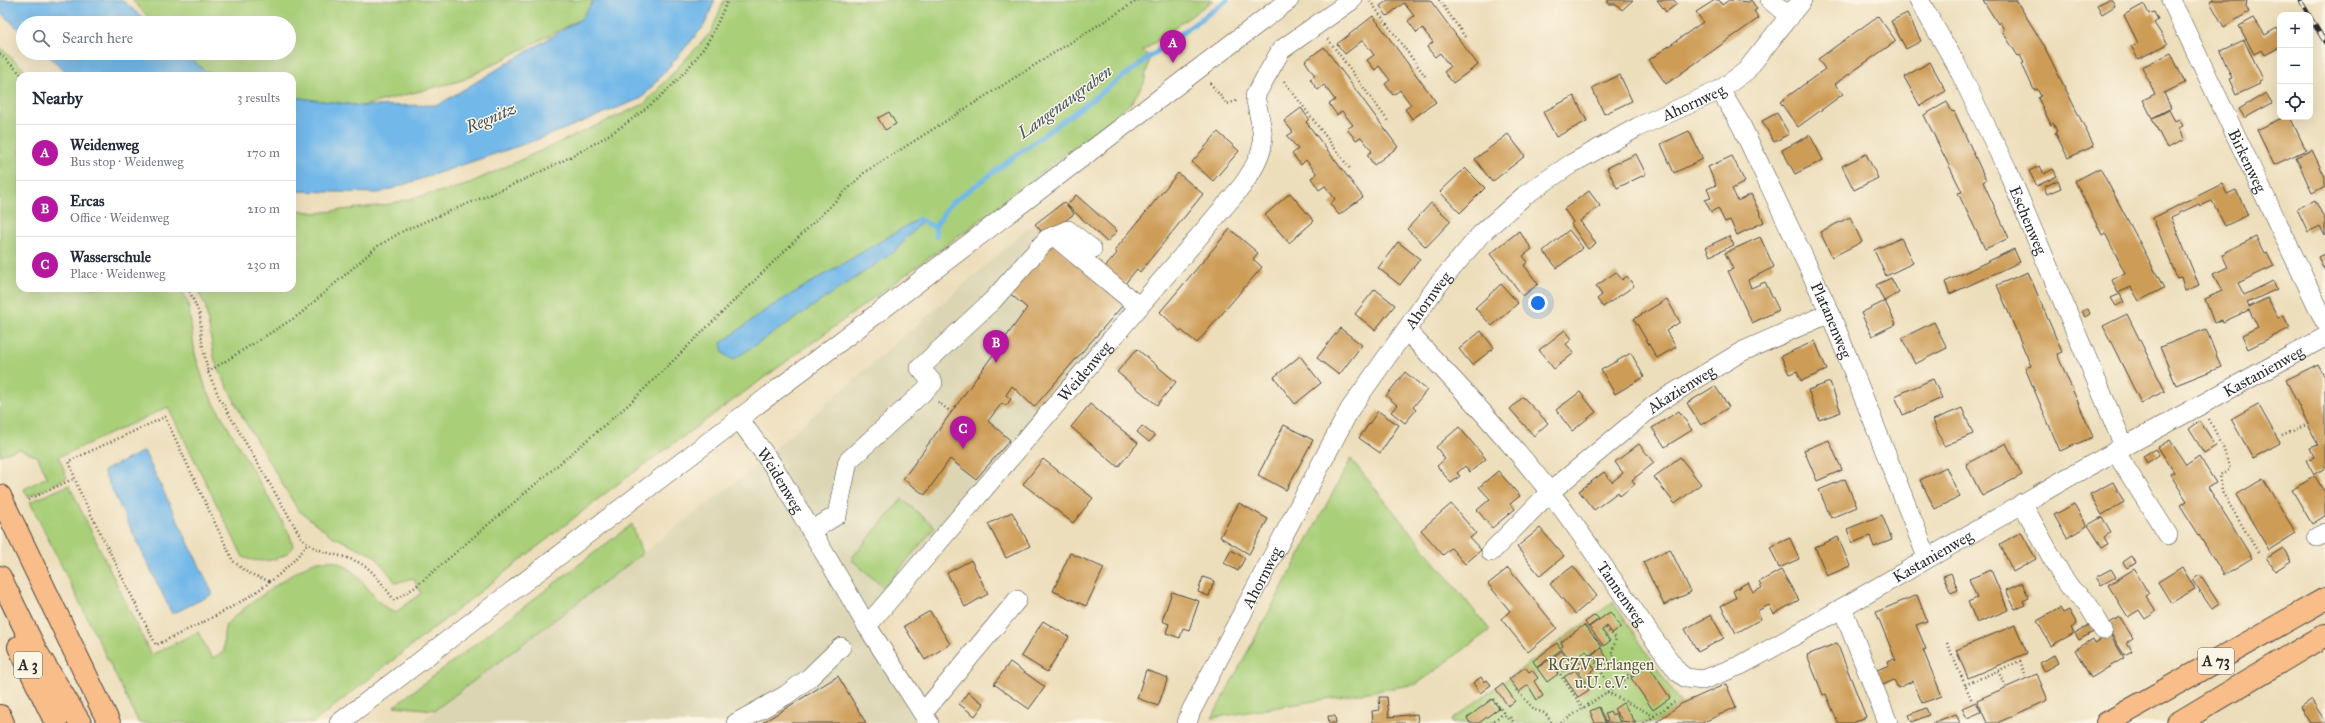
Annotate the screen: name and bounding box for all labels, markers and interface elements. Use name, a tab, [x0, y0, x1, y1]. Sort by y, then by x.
map controls	[2277, 12, 2313, 120]
button: +	[2277, 12, 2313, 48]
search box	[16, 16, 296, 60]
icon: search	[30, 27, 52, 49]
text: Search here	[62, 29, 133, 47]
pin: A	[1160, 30, 1186, 63]
button: −	[2277, 48, 2313, 84]
water label: Langenaugraben	[1013, 61, 1116, 144]
street label: Ahornweg	[1658, 80, 1730, 125]
button: locate	[2277, 84, 2313, 120]
text: Nearby	[32, 88, 83, 109]
text: 3 results	[237, 90, 280, 106]
water label: Regnitz	[461, 98, 520, 138]
street label: Birkenweg	[2225, 126, 2271, 196]
text: Weidenweg	[70, 136, 139, 154]
text: A	[41, 145, 49, 161]
text: 170 m	[247, 145, 280, 161]
text: Bus stop · Weidenweg	[70, 154, 183, 170]
street label: Eschenweg	[2006, 183, 2052, 258]
text: Ercas	[70, 192, 104, 210]
text: B	[41, 201, 49, 217]
text: 210 m	[247, 201, 280, 217]
text: Office · Weidenweg	[70, 210, 169, 226]
text: Wasserschule	[70, 248, 151, 266]
text: C	[41, 257, 49, 273]
text: 230 m	[247, 257, 280, 273]
text: Place · Weidenweg	[70, 266, 165, 282]
street label: Ahornweg	[1400, 267, 1456, 333]
street label: Platanenweg	[1807, 279, 1857, 362]
your location	[1528, 293, 1548, 313]
pin: B	[983, 330, 1009, 363]
street label: Weidenweg	[1053, 337, 1116, 405]
street label: Kastanienweg	[2219, 341, 2308, 401]
street label: Akazienweg	[1642, 360, 1719, 418]
pin: C	[950, 416, 976, 449]
street label: Weidenweg	[753, 444, 808, 517]
street label: Kastanienweg	[1889, 525, 1977, 586]
street label: Ahornweg	[1237, 543, 1287, 612]
street label: Tannenweg	[1593, 557, 1651, 630]
road number: A 73	[2198, 648, 2234, 674]
road number: A 3	[14, 652, 42, 678]
park label: RGZV Erlangen u.U. e.V.	[1547, 655, 1655, 692]

